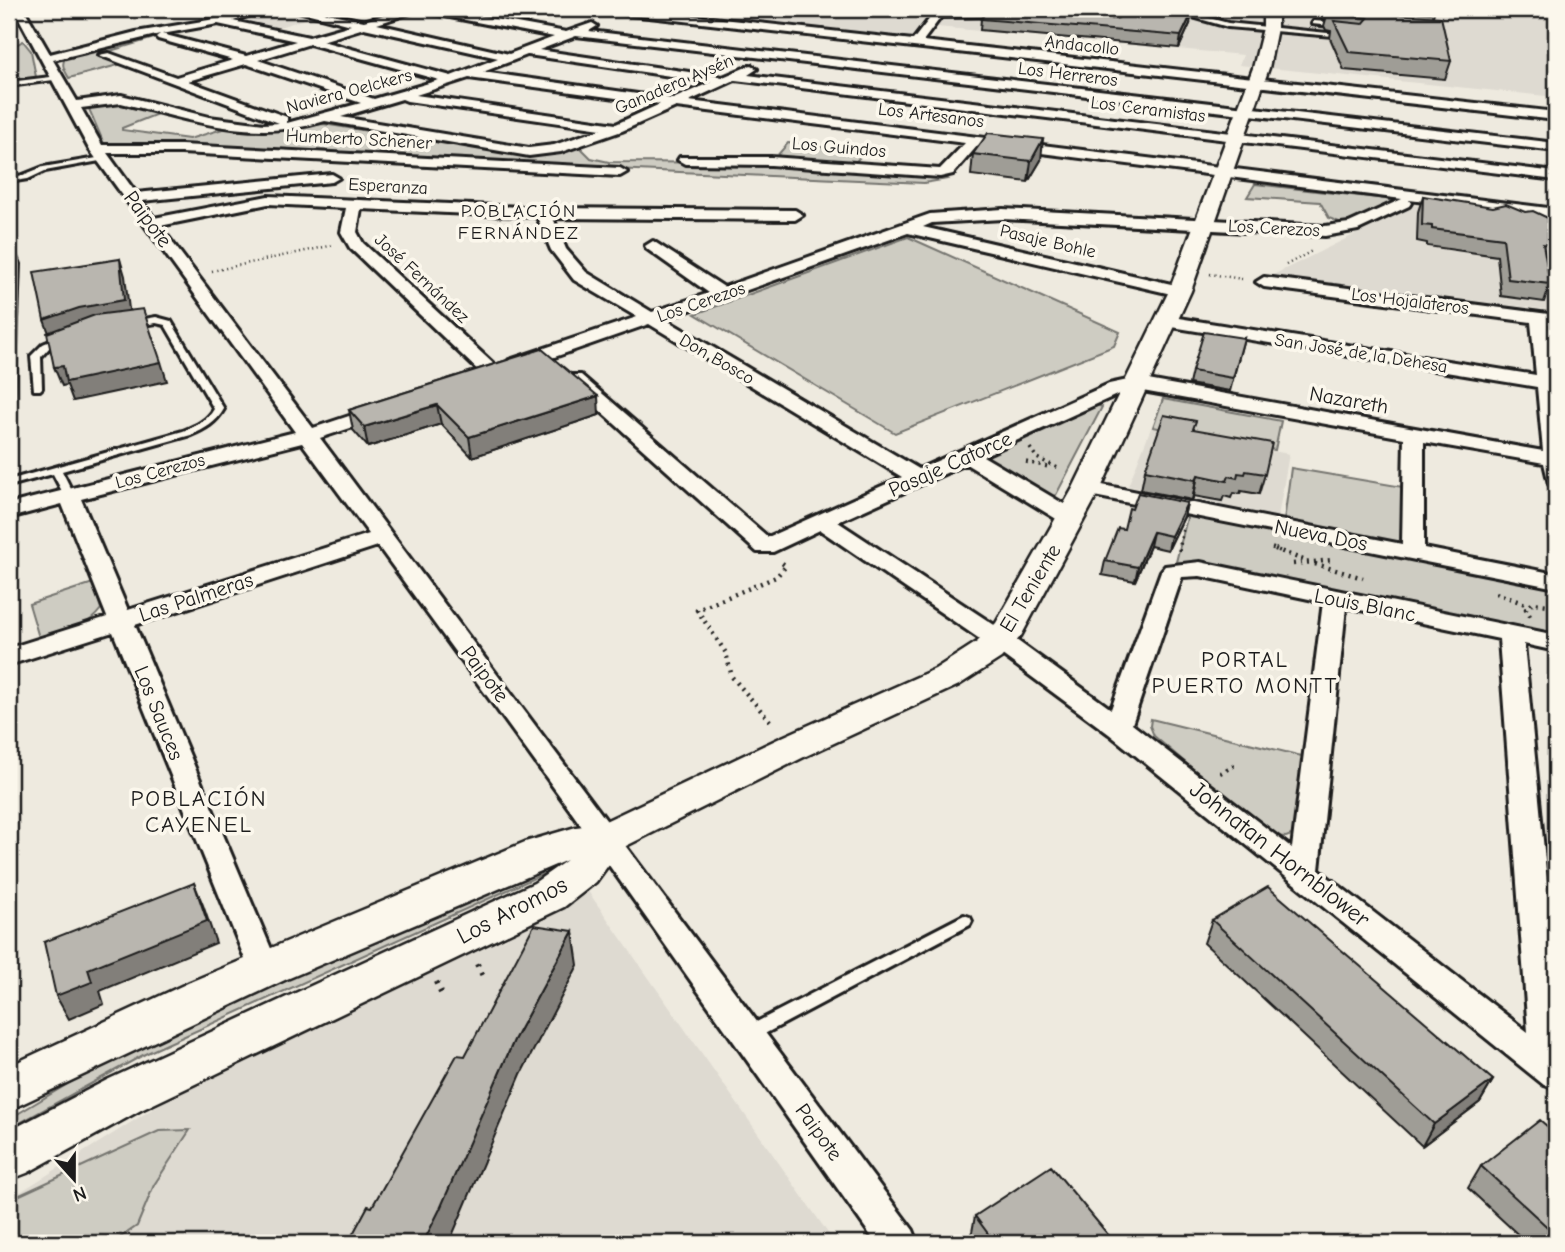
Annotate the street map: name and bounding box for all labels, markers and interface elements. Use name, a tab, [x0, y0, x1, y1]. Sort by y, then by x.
street label: Andacollo	[1044, 31, 1120, 60]
street label: Ganadera Aysén	[612, 50, 737, 119]
street label: Los Herreros	[1017, 58, 1119, 91]
street label: Naviera Oelckers	[284, 65, 414, 118]
street label: Los Ceramistas	[1089, 92, 1207, 127]
street label: Los Artesanos	[877, 99, 985, 132]
street label: Humberto Schener	[285, 125, 433, 154]
street label: Los Guindos	[791, 133, 887, 162]
street label: Esperanza	[348, 174, 428, 199]
street label: Paipote	[119, 186, 177, 252]
district label: POBLACIÓN FERNÁNDEZ	[458, 200, 580, 244]
street label: Los Cerezos	[1228, 216, 1320, 241]
street label: Pasaje Bohle	[998, 220, 1098, 263]
street label: José Fernández	[370, 229, 473, 327]
street label: Los Cerezos	[654, 278, 748, 327]
street label: Los Hojalateros	[1350, 284, 1470, 319]
street label: San José de la Dehesa	[1273, 329, 1449, 378]
street label: Don Bosco	[676, 330, 758, 389]
street label: Nazareth	[1308, 381, 1390, 419]
street label: Pasaje Catorce	[885, 426, 1015, 502]
street label: Los Cerezos	[113, 449, 207, 494]
street label: Nueva Dos	[1272, 514, 1370, 556]
street label: El Teniente	[994, 540, 1066, 636]
street label: Las Palmeras	[136, 567, 256, 627]
street label: Louis Blanc	[1312, 583, 1418, 627]
street label: Paipote	[456, 641, 514, 707]
district label: PORTAL PUERTO MONTT	[1151, 646, 1339, 699]
street label: Los Sauces	[129, 662, 189, 764]
street label: Johnatan Hornblower	[1184, 775, 1376, 933]
district label: POBLACIÓN CAYENEL	[130, 785, 268, 838]
street label: Los Aromos	[452, 870, 572, 950]
street label: Paipote	[790, 1099, 848, 1165]
north arrow	[38, 1144, 108, 1214]
text: N	[70, 1181, 89, 1206]

